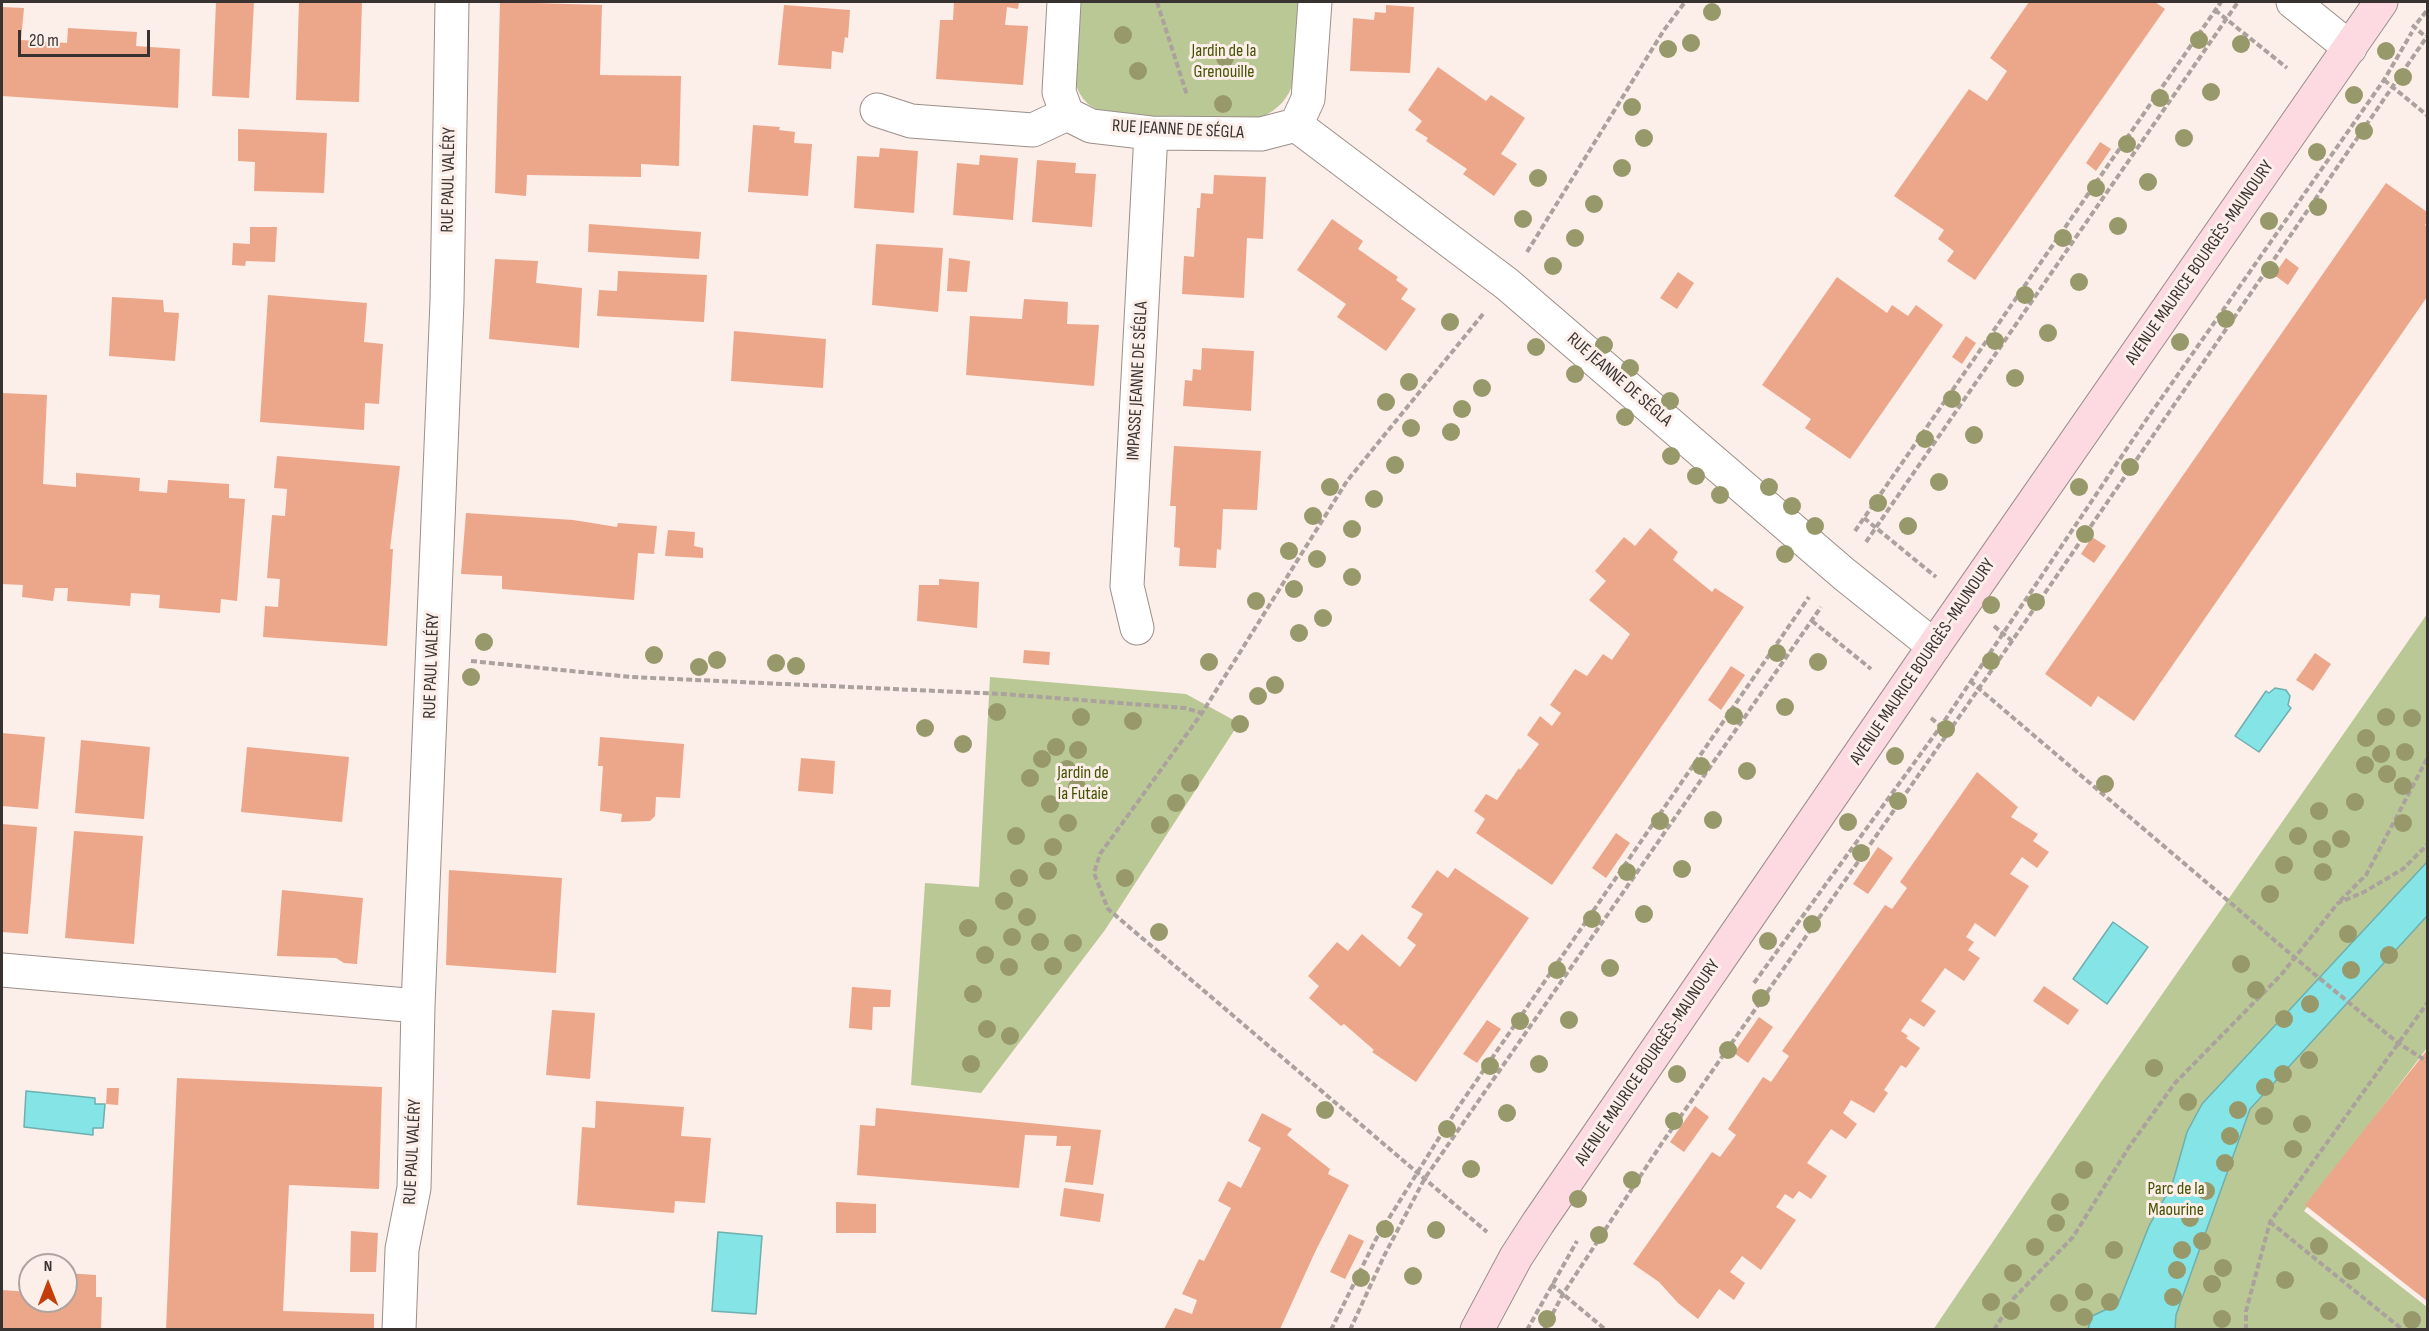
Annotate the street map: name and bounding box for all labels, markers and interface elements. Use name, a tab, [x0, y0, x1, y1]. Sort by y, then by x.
scale bar	[21, 18, 153, 56]
text: 20 m	[29, 30, 59, 51]
park label: Jardin de la Grenouille	[1192, 40, 1256, 82]
street label: RUE JEANNE DE SÉGLA	[1111, 116, 1245, 144]
street label: RUE PAUL VALÉRY	[437, 127, 461, 233]
street label: AVENUE MAURICE BOURGÈS-MAUNOURY	[2121, 157, 2279, 369]
street label: IMPASSE JEANNE DE SÉGLA	[1123, 301, 1153, 461]
street label: RUE JEANNE DE SÉGLA	[1562, 328, 1676, 432]
street label: AVENUE MAURICE BOURGÈS-MAUNOURY	[1846, 555, 2000, 769]
street label: RUE PAUL VALÉRY	[419, 613, 445, 719]
park label: Jardin de la Futaie	[1057, 762, 1109, 804]
street label: AVENUE MAURICE BOURGÈS-MAUNOURY	[1571, 956, 1725, 1170]
street label: RUE PAUL VALÉRY	[399, 1099, 427, 1205]
park label: Parc de la Maourine	[2147, 1178, 2205, 1220]
north arrow	[18, 1253, 78, 1313]
text: N	[44, 1257, 52, 1276]

